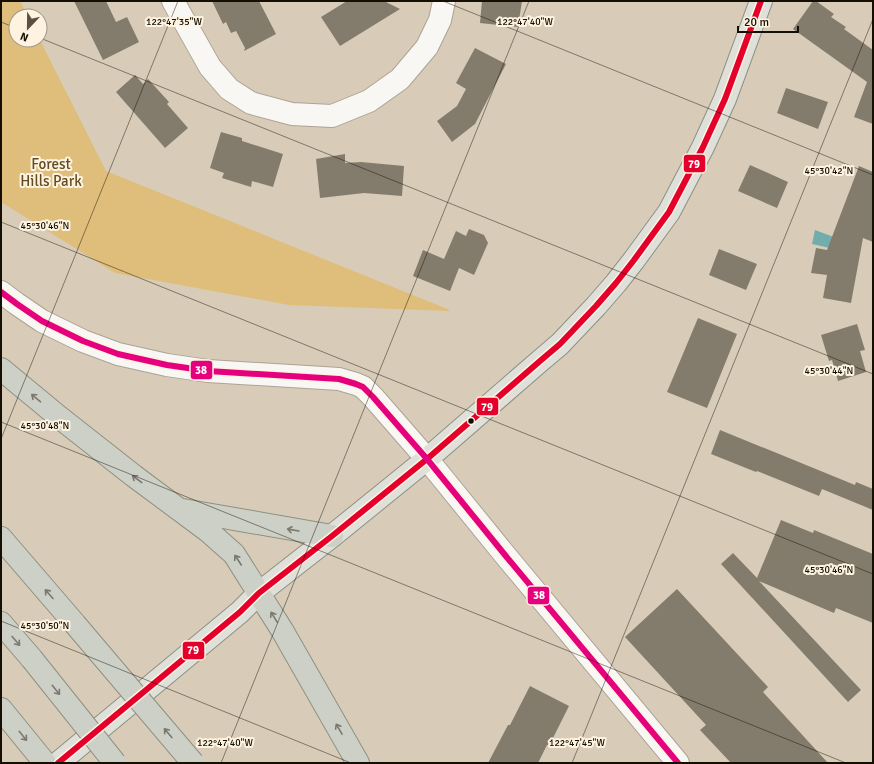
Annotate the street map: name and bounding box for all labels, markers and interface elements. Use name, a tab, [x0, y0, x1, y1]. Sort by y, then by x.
north arrow	[8, 8, 48, 48]
scale bar	[738, 8, 798, 34]
text: 20 m	[744, 15, 769, 30]
text: 122°47'35"W	[146, 16, 202, 28]
text: 122°47'40"W	[497, 16, 553, 28]
text: N	[18, 29, 30, 44]
line badge: 79	[683, 154, 706, 173]
park label: Forest Hills Park	[20, 155, 82, 190]
text: 79	[688, 158, 700, 171]
text: 45°30'42"N	[805, 165, 853, 177]
text: 45°30'46"N	[21, 220, 69, 232]
line badge: 38	[190, 360, 213, 380]
text: 38	[195, 364, 207, 377]
text: 45°30'44"N	[805, 365, 853, 377]
one-way arrow	[30, 393, 41, 402]
line badge: 79	[476, 397, 499, 416]
text: 79	[481, 401, 493, 414]
unlabelled marker	[466, 416, 476, 426]
text: 45°30'48"N	[21, 420, 69, 432]
one-way arrow	[132, 474, 143, 483]
one-way arrow	[287, 525, 300, 533]
one-way arrow	[234, 555, 242, 566]
text: 45°30'46"N	[805, 564, 853, 576]
line badge: 38	[527, 586, 550, 605]
one-way arrow	[45, 589, 54, 599]
text: 38	[533, 589, 545, 602]
one-way arrow	[270, 612, 278, 623]
text: 45°30'50"N	[21, 620, 69, 632]
one-way arrow	[12, 636, 21, 647]
line badge: 79	[182, 641, 205, 660]
text: 79	[187, 644, 199, 657]
one-way arrow	[52, 684, 60, 695]
one-way arrow	[335, 723, 343, 735]
one-way arrow	[164, 728, 173, 738]
one-way arrow	[19, 731, 27, 742]
text: 122°47'40"W	[197, 737, 253, 749]
text: 122°47'45"W	[549, 737, 605, 749]

